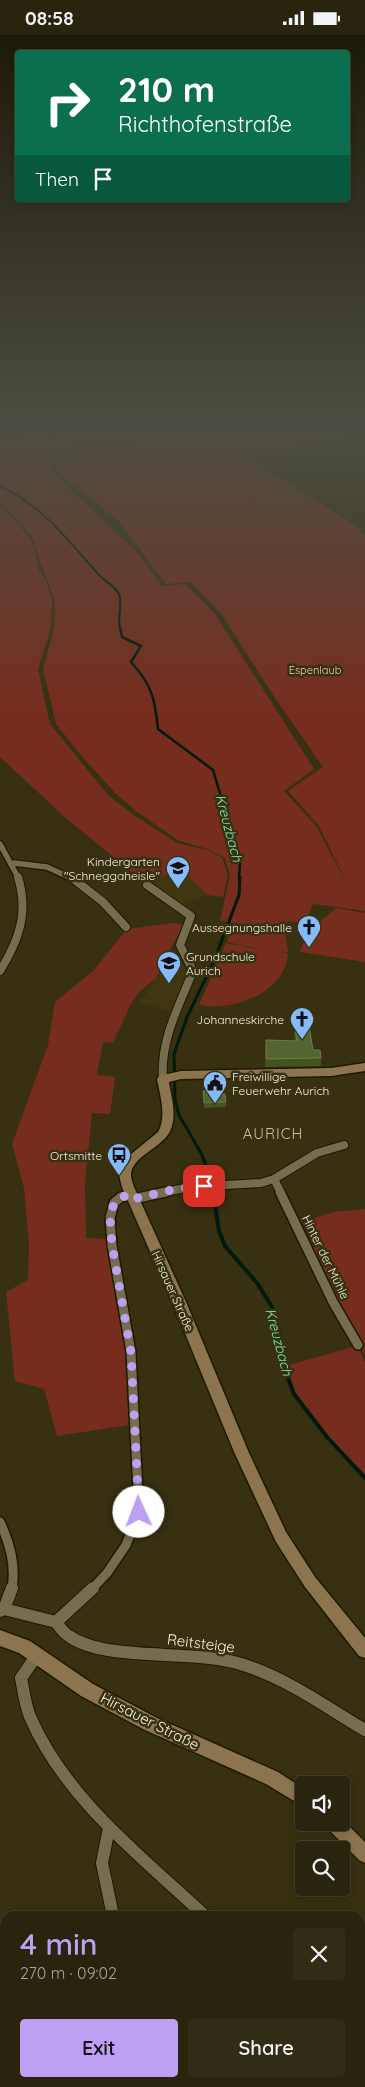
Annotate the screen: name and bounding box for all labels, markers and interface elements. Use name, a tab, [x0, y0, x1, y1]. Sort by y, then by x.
text: 08:58	[25, 6, 74, 30]
text: 210 m	[118, 67, 215, 111]
icon: right	[35, 70, 100, 135]
text: Richthofenstraße	[118, 110, 292, 138]
icon: arrive	[89, 165, 117, 193]
text: Then	[35, 167, 79, 191]
park label: Espenlaub	[289, 663, 342, 677]
water label: Kreuzbach	[211, 792, 247, 865]
place label: Kindergarten "Schneggaheisle"	[64, 854, 160, 883]
school or university icon: Kindergarten "Schneggaheisle"	[165, 855, 191, 889]
church icon: Aussegnungshalle	[296, 914, 322, 948]
place label: Aussegnungshalle	[192, 920, 292, 935]
place label: Grundschule Aurich	[186, 949, 255, 978]
school or university icon: Grundschule Aurich	[156, 950, 182, 984]
church icon: Johanneskirche	[289, 1006, 315, 1040]
place label: Johanneskirche	[196, 1012, 284, 1027]
place label: Freiwillige Feuerwehr Aurich	[232, 1069, 329, 1098]
public building icon: Freiwillige Feuerwehr Aurich	[202, 1070, 228, 1104]
district label: AURICH	[243, 1124, 303, 1143]
bus stop icon: Ortsmitte	[106, 1142, 132, 1176]
place label: Ortsmitte	[50, 1148, 102, 1163]
pin	[183, 1165, 225, 1207]
icon: arrive	[190, 1172, 218, 1200]
street label: Hinter der Mühle	[299, 1212, 353, 1302]
street label: Hirsauer Straße	[148, 1248, 198, 1334]
water label: Kreuzbach	[261, 1306, 297, 1379]
position arrow	[112, 1485, 164, 1537]
street label: Reitsteige	[166, 1629, 236, 1657]
street label: Hirsauer Straße	[97, 1688, 203, 1754]
map controls	[295, 1776, 350, 1896]
button: sound	[295, 1776, 350, 1831]
button: search	[295, 1841, 350, 1896]
text: 4 min	[20, 1925, 98, 1963]
button: close	[293, 1928, 345, 1980]
text: 270 m · 09:02	[20, 1963, 117, 1983]
button: Exit	[20, 2019, 178, 2077]
button: Share	[188, 2019, 345, 2077]

